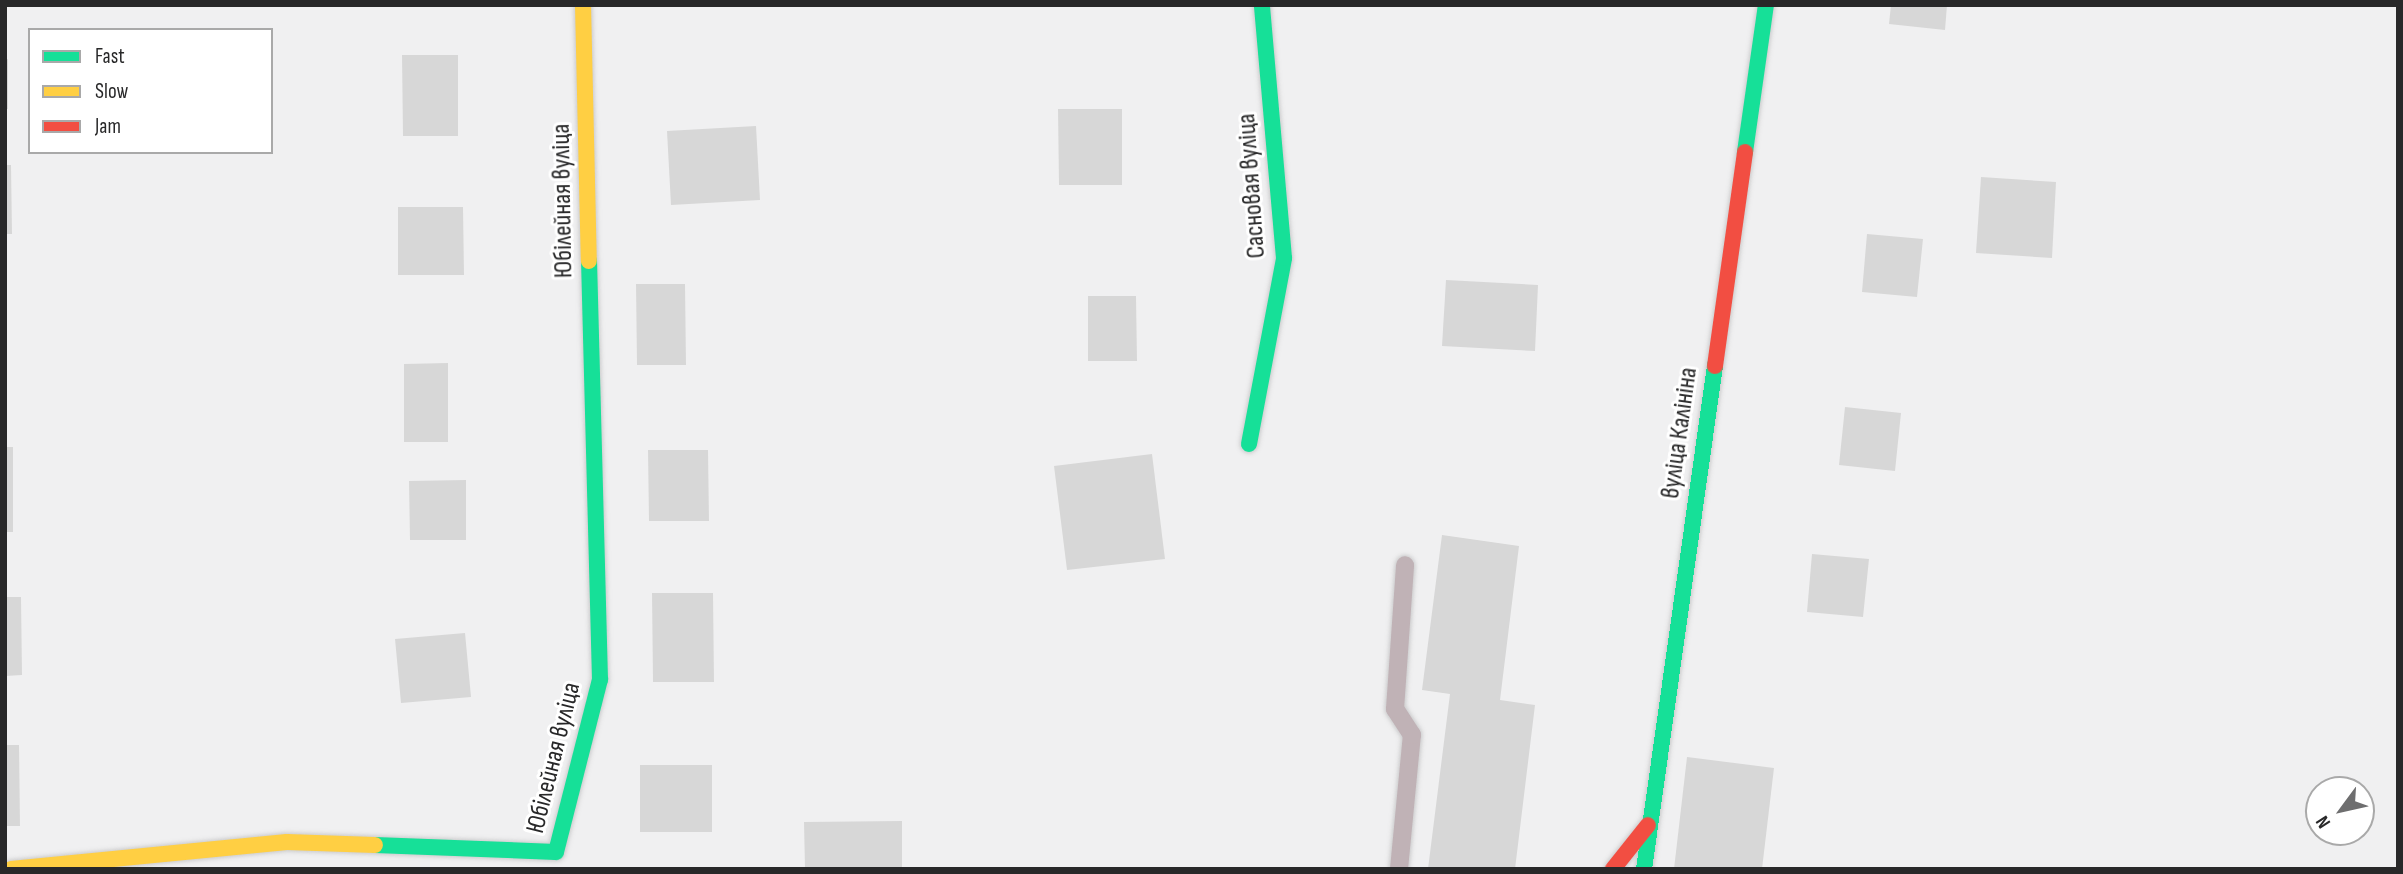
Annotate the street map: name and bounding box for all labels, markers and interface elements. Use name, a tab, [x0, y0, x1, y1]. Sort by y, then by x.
legend	[28, 28, 273, 154]
text: Fast	[95, 44, 125, 69]
text: Slow	[95, 79, 128, 104]
street label: Сасновая вуліца	[1231, 113, 1273, 259]
text: Jam	[95, 114, 121, 139]
street label: Юбілейная вуліца	[546, 124, 580, 278]
street label: вуліца Калініна	[1655, 365, 1705, 501]
street label: Юбілейная вуліца	[520, 679, 588, 837]
north arrow	[2305, 776, 2375, 846]
text: N	[2311, 811, 2336, 832]

